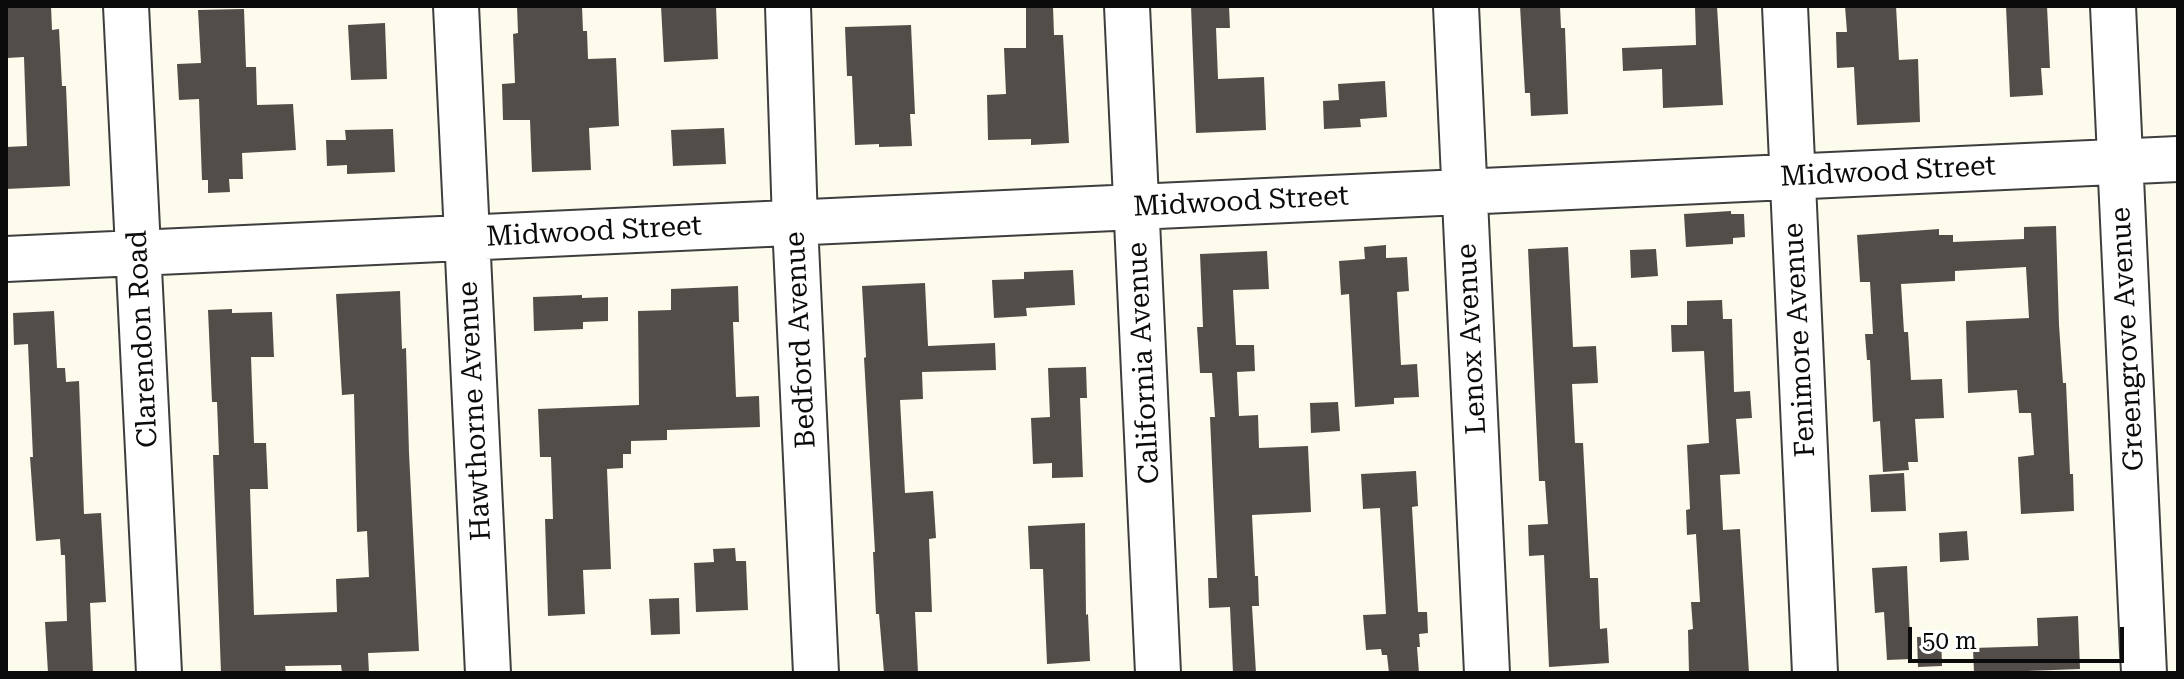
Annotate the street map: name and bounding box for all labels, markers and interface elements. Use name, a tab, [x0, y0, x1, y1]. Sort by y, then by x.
street label: Midwood Street	[1779, 150, 1997, 194]
street label: Midwood Street	[1132, 180, 1350, 224]
street label: Greengrove Avenue	[2104, 206, 2152, 472]
street label: Midwood Street	[485, 210, 703, 254]
street label: Fenimore Avenue	[1777, 222, 1823, 458]
street label: Clarendon Road	[121, 229, 165, 449]
street label: Bedford Avenue	[779, 231, 823, 449]
street label: California Avenue	[1121, 241, 1167, 485]
street label: Lenox Avenue	[1450, 243, 1494, 435]
street label: Hawthorne Avenue	[451, 280, 499, 542]
scale bar	[1912, 611, 2128, 661]
text: 50 m	[1922, 627, 1977, 655]

